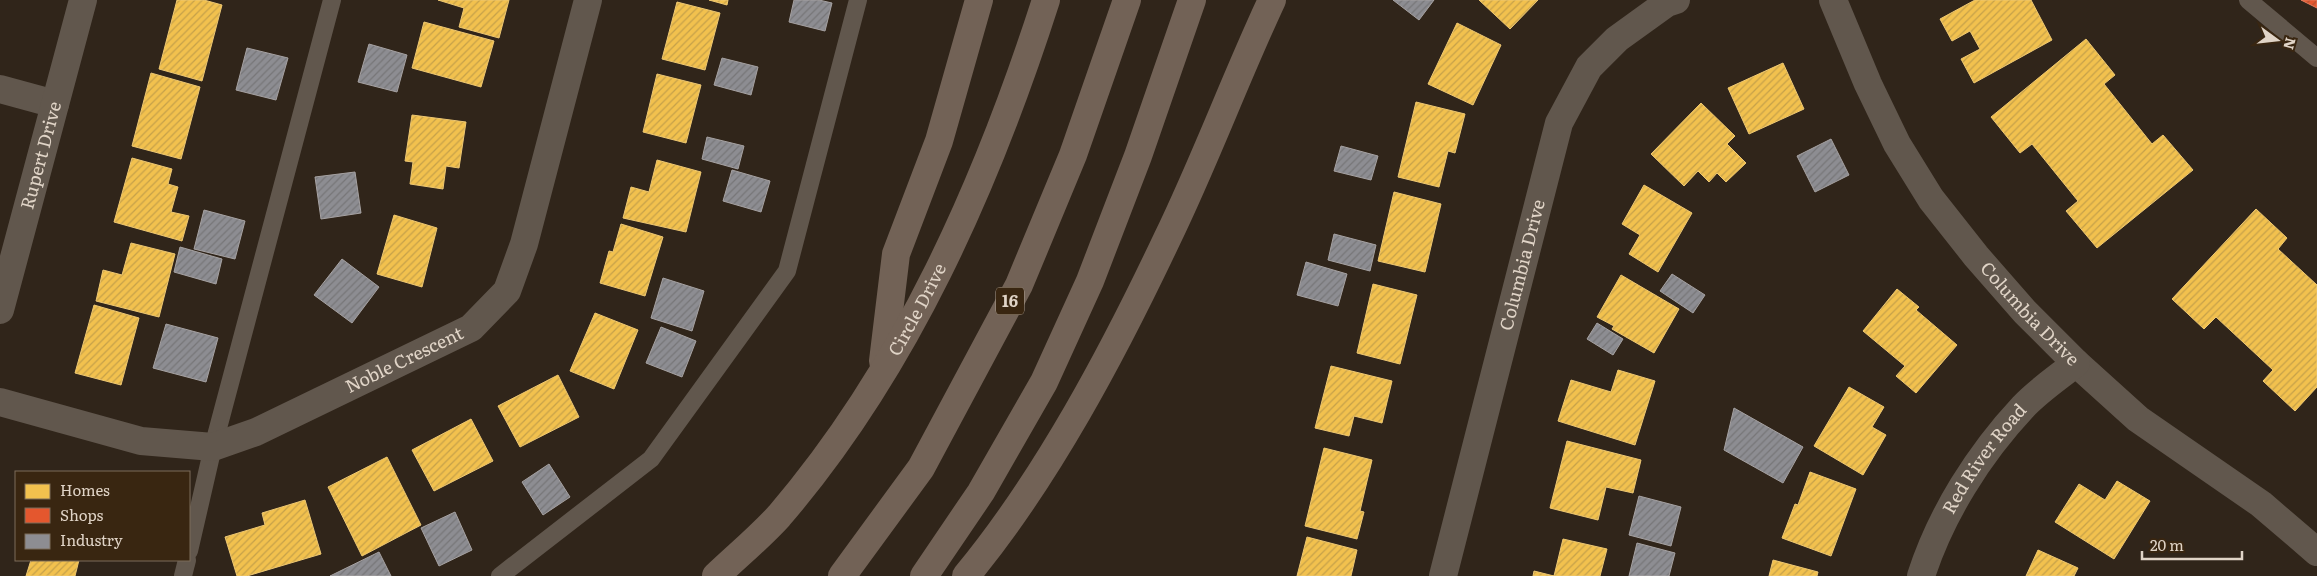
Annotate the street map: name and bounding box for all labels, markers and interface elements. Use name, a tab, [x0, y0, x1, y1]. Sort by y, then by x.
north arrow	[2252, 15, 2302, 65]
text: N	[2279, 35, 2302, 52]
street label: Rupert Drive	[13, 98, 67, 212]
street label: Columbia Drive	[1491, 196, 1551, 333]
street label: Columbia Drive	[1975, 255, 2086, 371]
street label: Circle Drive	[880, 258, 952, 361]
road number: 16	[996, 288, 1024, 314]
street label: Noble Crescent	[340, 318, 468, 399]
street label: Red River Road	[1935, 397, 2032, 518]
legend	[15, 471, 190, 561]
text: Homes	[60, 478, 110, 501]
text: Shops	[60, 503, 103, 526]
text: Industry	[60, 528, 123, 551]
scale bar	[2142, 528, 2242, 560]
text: 20 m	[2150, 533, 2184, 556]

